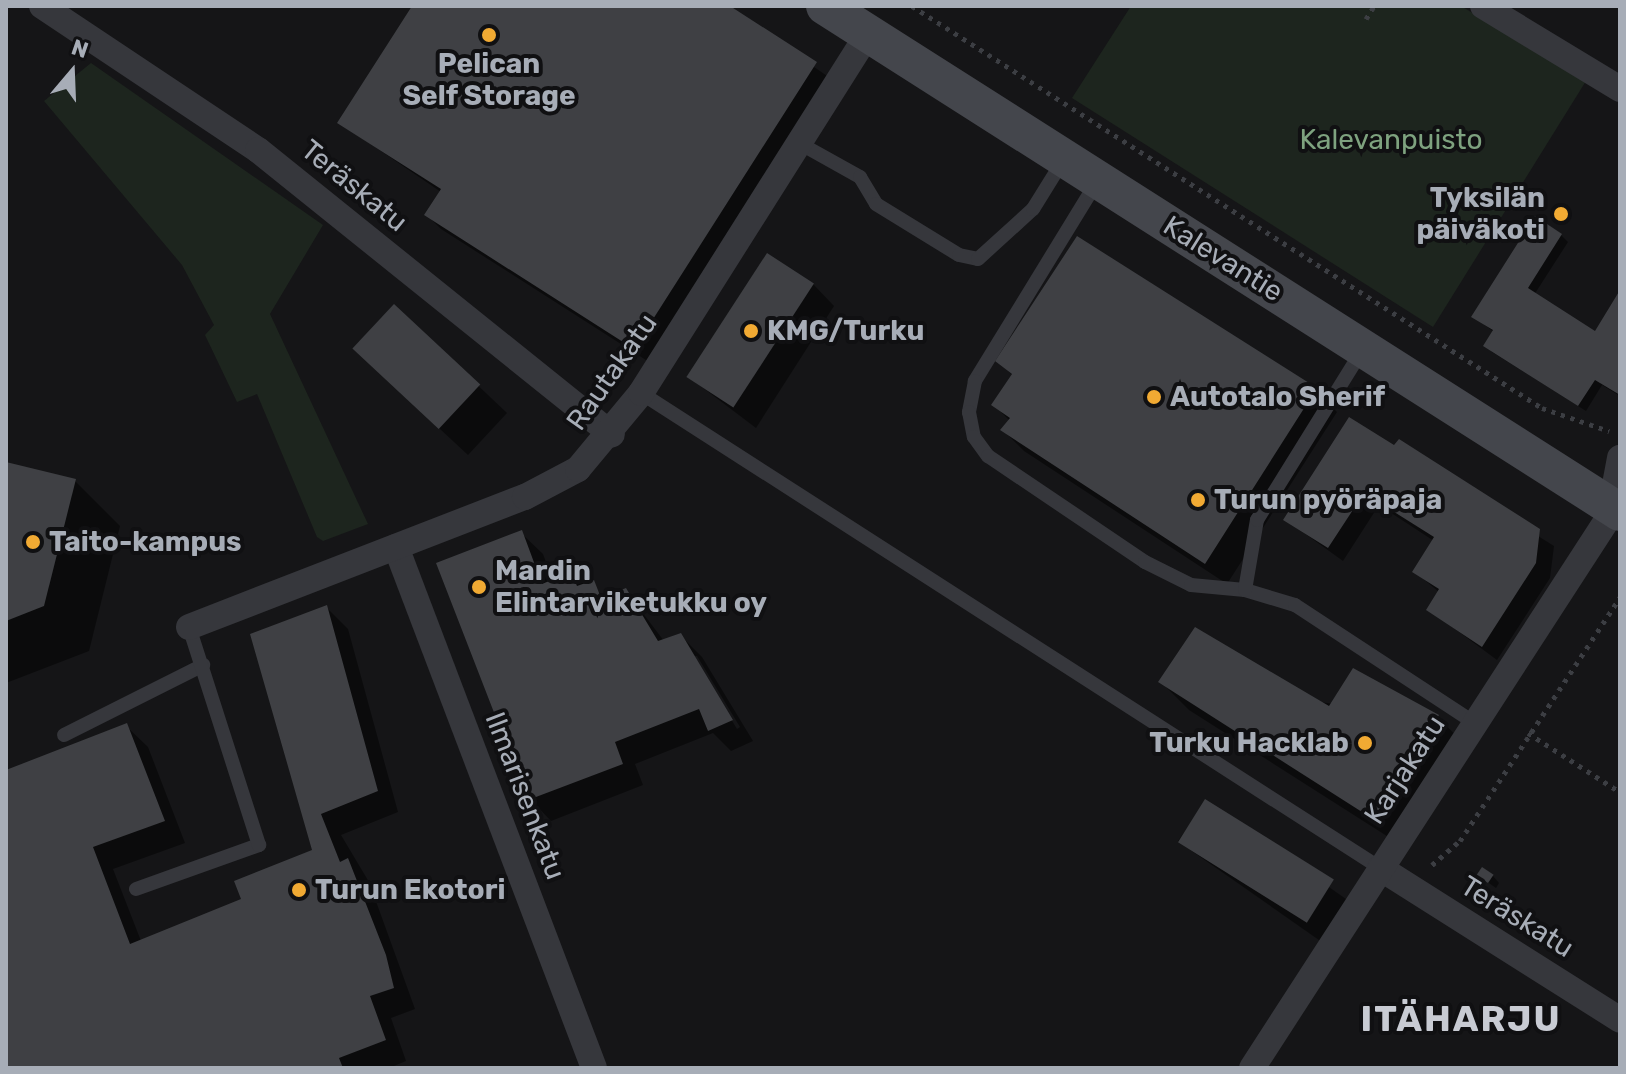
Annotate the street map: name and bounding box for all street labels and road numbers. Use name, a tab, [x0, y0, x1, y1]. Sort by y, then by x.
street label: Teräskatu	[294, 133, 414, 239]
street label: Kalevantie	[1157, 209, 1289, 309]
street label: Rautakatu	[560, 307, 664, 437]
street label: Ilmarisenkatu	[478, 708, 572, 884]
street label: Karjakatu	[1358, 709, 1452, 831]
street label: Teräskatu	[1454, 869, 1580, 965]

